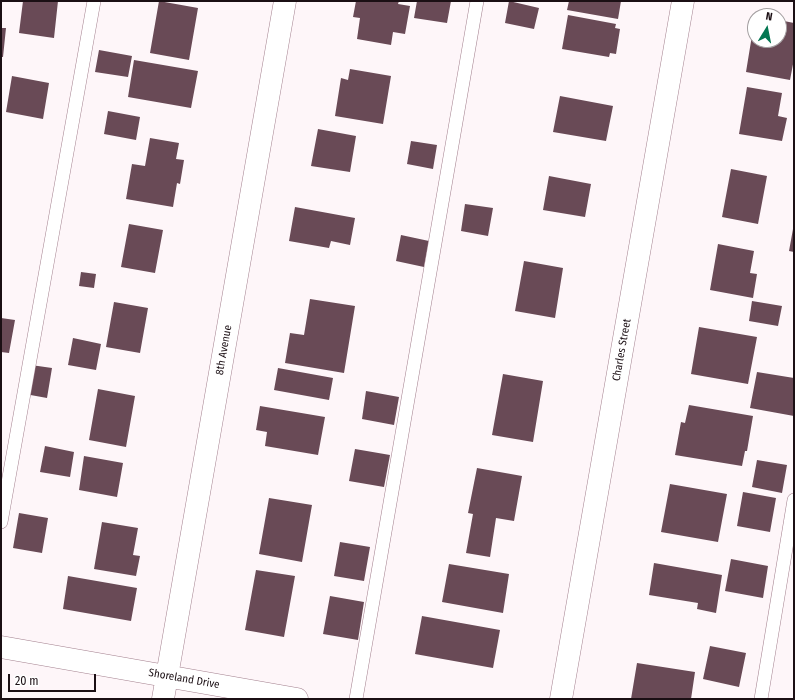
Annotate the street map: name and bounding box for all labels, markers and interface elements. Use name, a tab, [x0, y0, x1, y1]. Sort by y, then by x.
north arrow	[747, 8, 787, 48]
text: N	[765, 10, 773, 24]
street label: Charles Street	[610, 318, 634, 382]
street label: 8th Avenue	[213, 324, 235, 376]
scale bar	[10, 666, 98, 692]
street label: Shoreland Drive	[147, 666, 221, 692]
text: 20 m	[15, 674, 39, 688]

